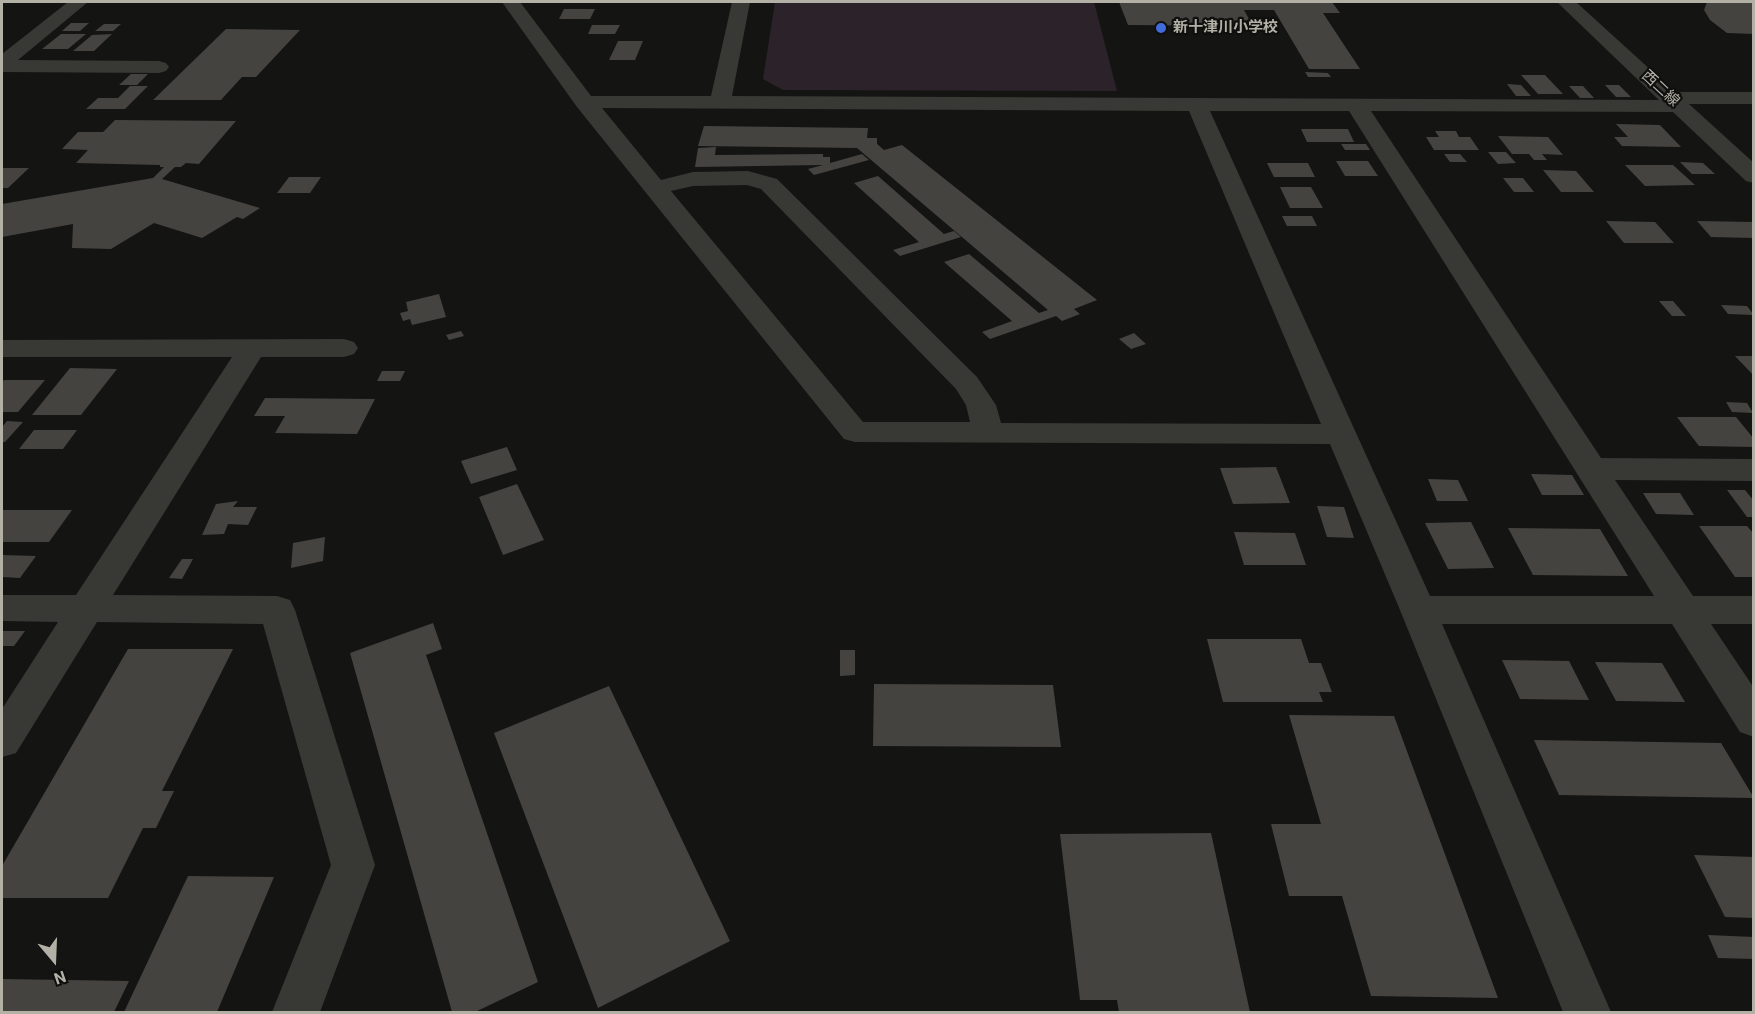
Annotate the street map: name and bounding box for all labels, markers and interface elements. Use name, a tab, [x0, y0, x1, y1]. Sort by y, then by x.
place label: 新十津川小学校	[1173, 19, 1278, 37]
marker: 新十津川小学校	[1154, 21, 1168, 35]
street label: 西二線	[1637, 67, 1683, 111]
north arrow	[24, 930, 84, 990]
text: N	[52, 967, 68, 988]

